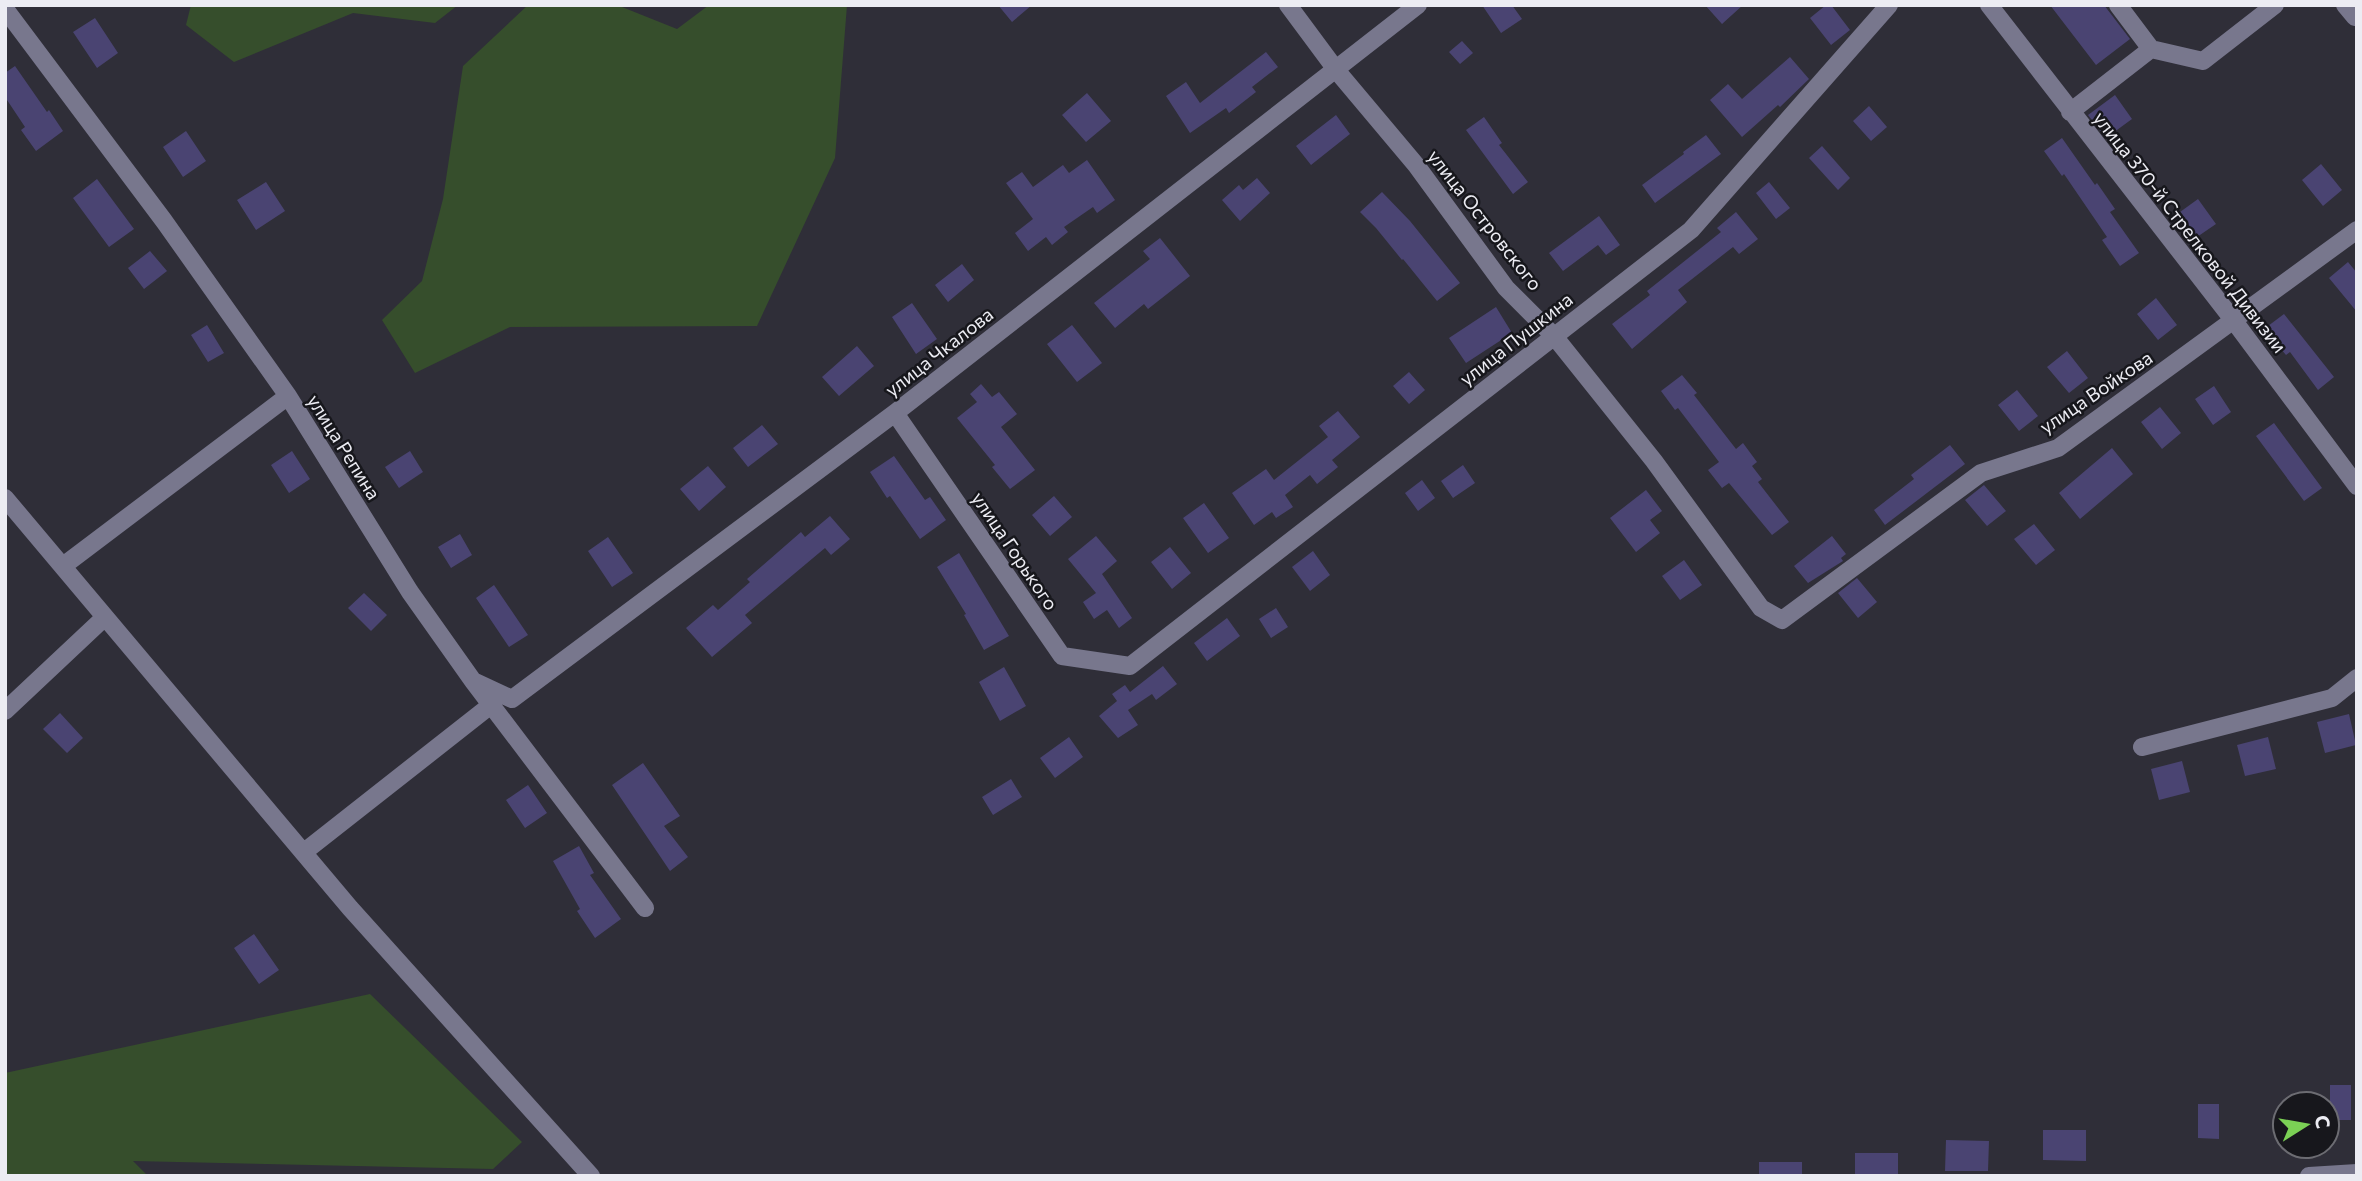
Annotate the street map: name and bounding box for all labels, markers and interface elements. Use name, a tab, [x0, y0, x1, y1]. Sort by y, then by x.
street label: улица 370-й Стрелковой Дивизии	[2089, 106, 2292, 357]
street label: улица Островского	[1423, 145, 1547, 295]
street label: улица Пушкина	[1455, 287, 1577, 390]
street label: улица Чкалова	[880, 302, 997, 401]
street label: улица Войкова	[2035, 345, 2157, 438]
street label: улица Репина	[303, 390, 386, 504]
street label: улица Горького	[967, 487, 1063, 614]
north arrow	[2271, 1090, 2341, 1160]
text: С	[2311, 1113, 2336, 1130]

